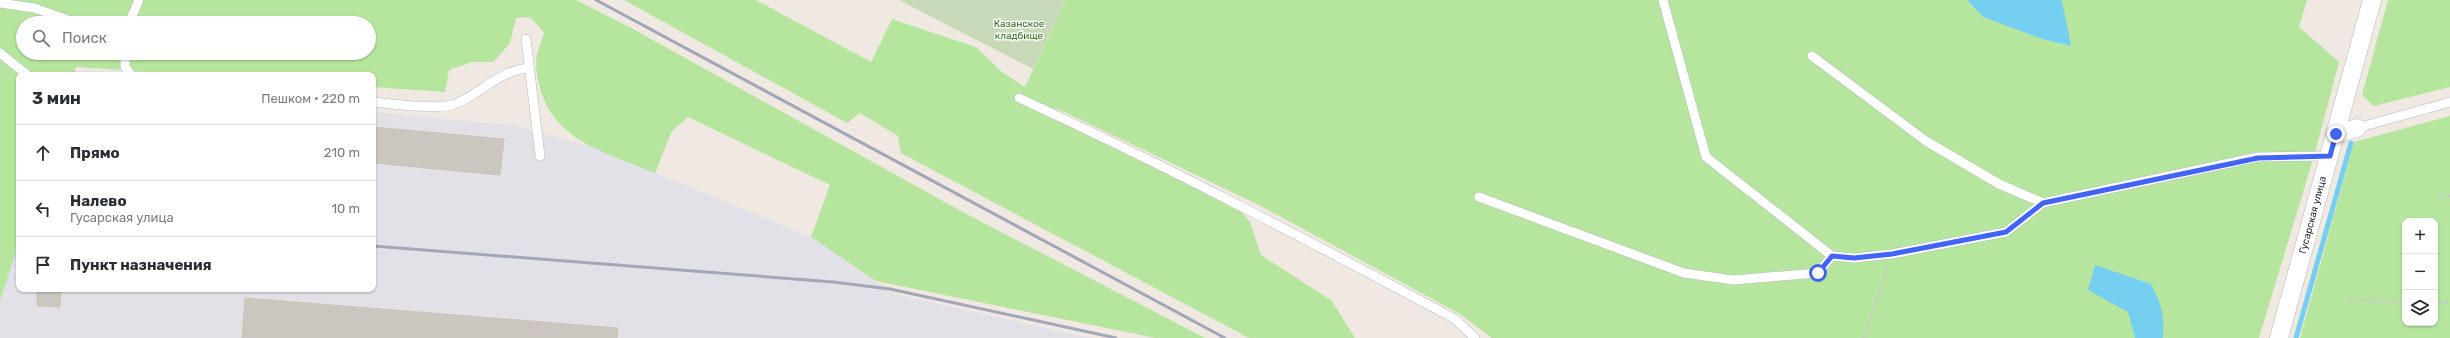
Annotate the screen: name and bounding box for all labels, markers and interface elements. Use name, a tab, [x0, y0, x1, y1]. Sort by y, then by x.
search box	[16, 16, 376, 60]
park label: Казанское кладбище	[994, 18, 1045, 42]
icon: search	[30, 27, 52, 49]
text: Поиск	[62, 29, 107, 47]
text: 3 мин	[32, 88, 81, 108]
text: Пешком · 220 m	[261, 91, 360, 106]
route end	[2327, 125, 2345, 143]
icon: ahead	[32, 142, 54, 164]
text: Прямо	[70, 144, 120, 162]
text: 210 m	[324, 145, 360, 160]
street label: Гусарская улица	[2297, 175, 2329, 255]
text: Налево	[70, 192, 127, 210]
icon: left	[32, 198, 54, 220]
text: 10 m	[331, 201, 360, 216]
text: Гусарская улица	[70, 210, 174, 225]
map controls	[2402, 218, 2438, 326]
button: +	[2402, 218, 2438, 254]
icon: arrive	[32, 254, 54, 276]
button: −	[2402, 254, 2438, 290]
text: Пункт назначения	[70, 256, 212, 274]
route start	[1809, 264, 1827, 282]
button: layers	[2402, 290, 2438, 326]

